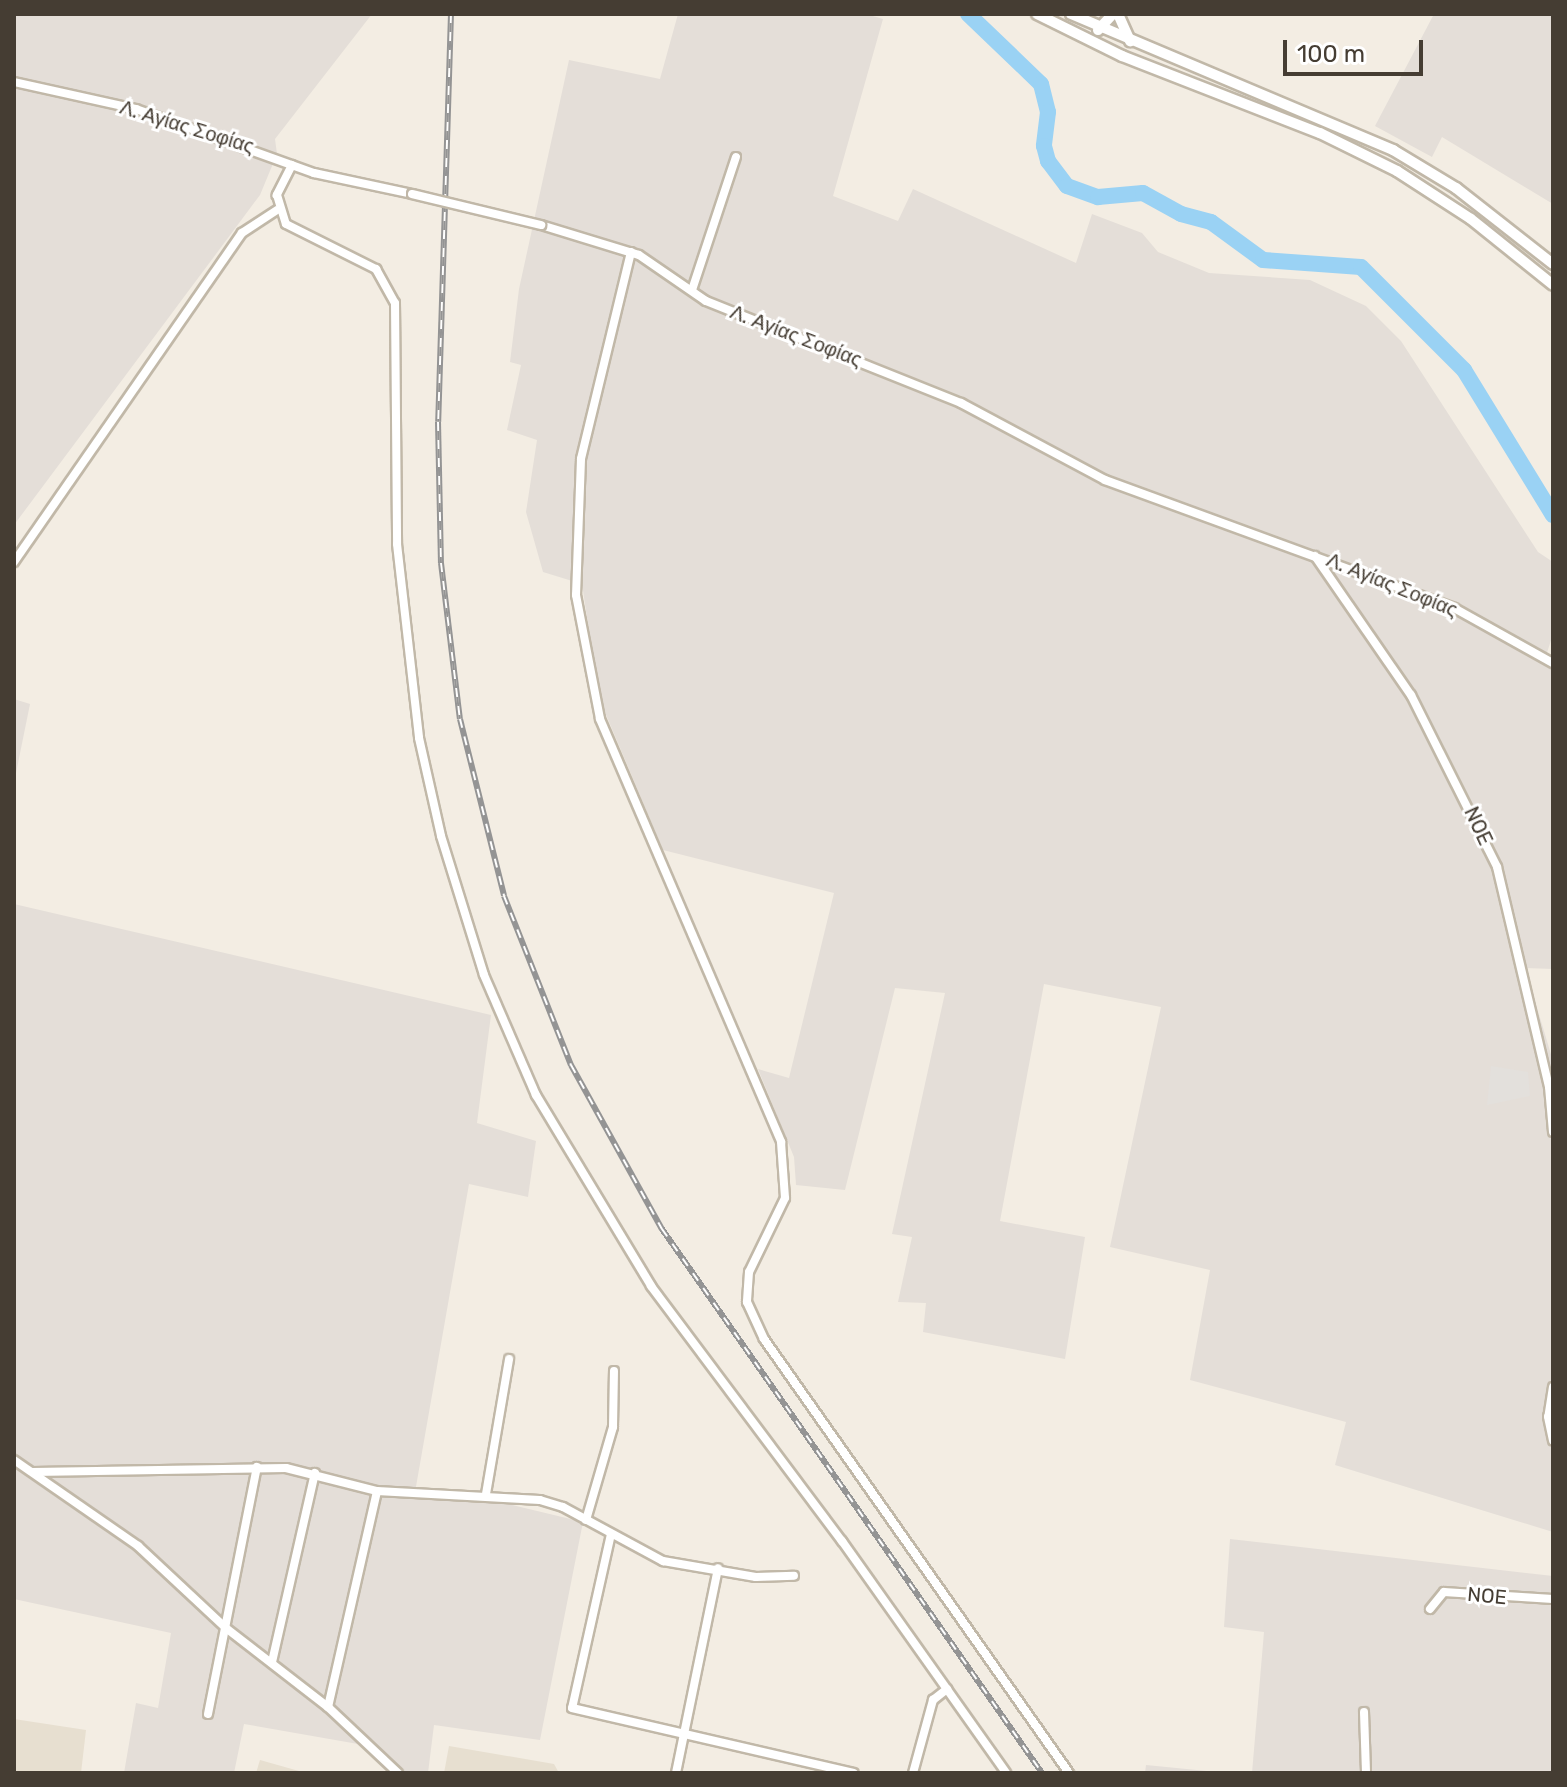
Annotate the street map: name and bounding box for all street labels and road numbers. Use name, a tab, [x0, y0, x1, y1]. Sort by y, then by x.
street label: Λ. Αγίας Σοφίας	[117, 95, 257, 159]
street label: Λ. Αγίας Σοφίας	[727, 300, 865, 372]
street label: Λ. Αγίας Σοφίας	[1323, 548, 1461, 622]
street label: NOE	[1459, 803, 1497, 849]
street label: NOE	[1466, 1582, 1508, 1610]

